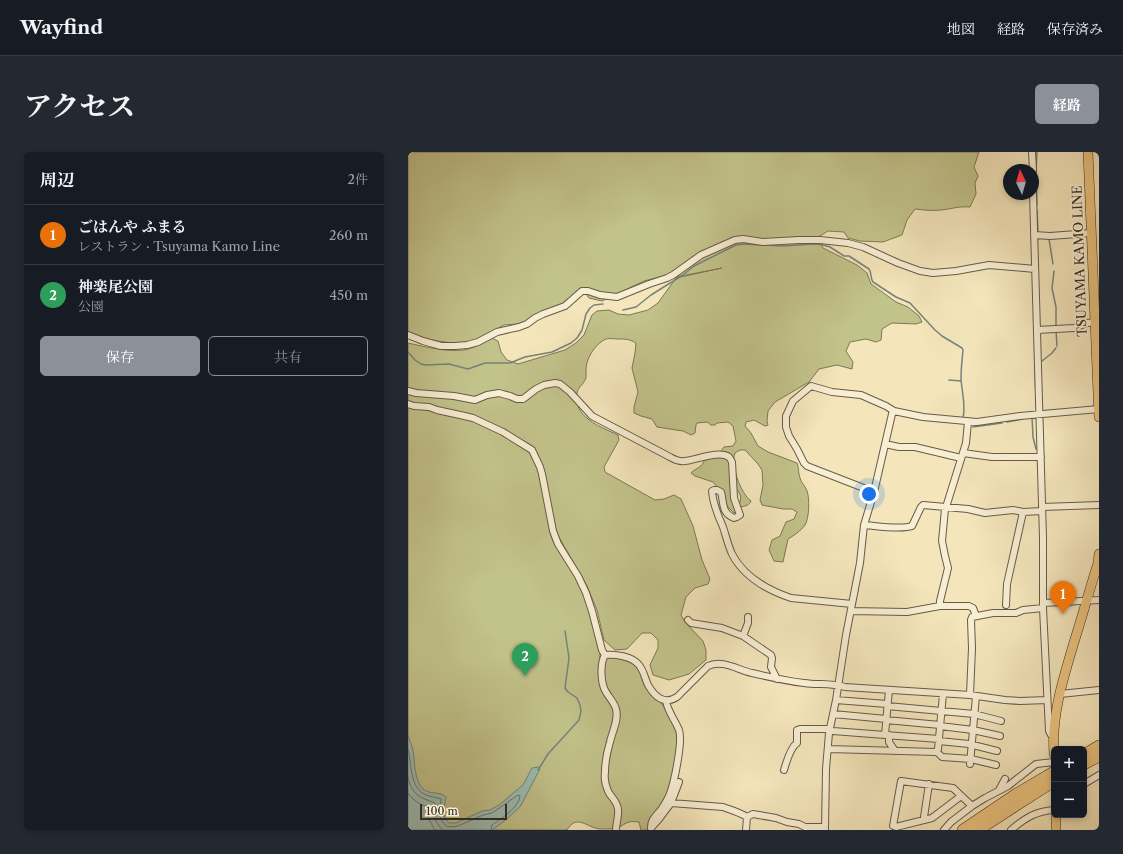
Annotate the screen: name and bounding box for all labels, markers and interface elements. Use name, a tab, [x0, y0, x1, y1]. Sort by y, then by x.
text: Wayfind	[20, 16, 103, 39]
text: 地図	[947, 20, 975, 38]
text: 経路	[997, 20, 1025, 38]
text: 保存済み	[1047, 20, 1103, 38]
button: 経路	[1035, 84, 1099, 124]
text: アクセス	[24, 89, 135, 123]
north arrow	[1003, 164, 1039, 200]
text: 周辺	[40, 170, 74, 190]
text: 2件	[348, 171, 368, 187]
street label: TSUYAMA KAMO LINE	[1068, 185, 1090, 337]
text: ごはんや ふまる	[78, 217, 187, 236]
text: 1	[50, 227, 56, 243]
text: 260 m	[329, 227, 368, 243]
text: レストラン · Tsuyama Kamo Line	[78, 238, 280, 254]
text: 神楽尾公園	[78, 277, 153, 296]
text: 2	[49, 287, 57, 303]
text: 450 m	[330, 287, 368, 303]
text: 公園	[78, 298, 104, 314]
button: 保存	[40, 336, 200, 376]
button: 共有	[208, 336, 368, 376]
your location	[859, 484, 879, 504]
pin: 1	[1050, 581, 1076, 614]
pin: 2	[512, 643, 538, 676]
map controls	[1051, 746, 1087, 818]
button: +	[1051, 746, 1087, 782]
button: −	[1051, 782, 1087, 818]
scale bar	[420, 802, 507, 821]
text: 100 m	[426, 804, 458, 818]

